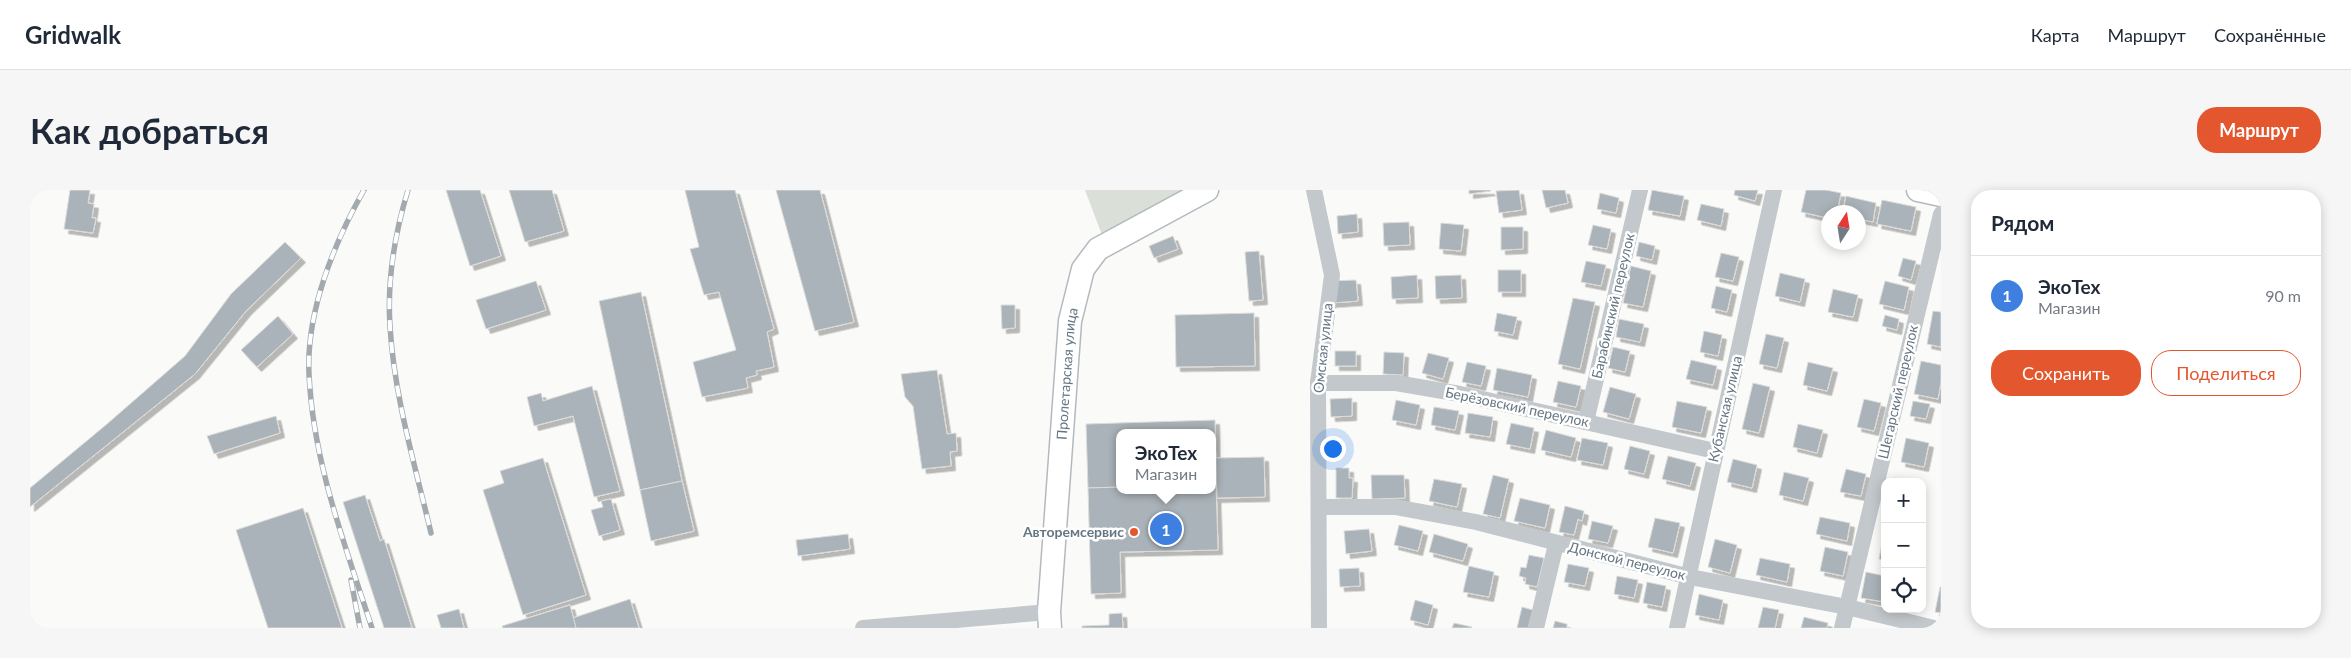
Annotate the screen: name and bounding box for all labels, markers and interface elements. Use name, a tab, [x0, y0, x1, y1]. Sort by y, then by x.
text: Gridwalk	[25, 20, 121, 49]
text: Карта	[2031, 24, 2079, 46]
text: Маршрут	[2107, 24, 2186, 46]
text: Сохранённые	[2214, 24, 2326, 46]
button: Маршрут	[2197, 107, 2321, 153]
text: Как добраться	[30, 109, 269, 151]
north arrow	[1821, 205, 1866, 250]
text: Рядом	[1991, 210, 2054, 235]
street label: Барабинский переулок	[1588, 231, 1638, 380]
text: ЭкоТех	[2038, 275, 2100, 298]
text: 1	[2002, 286, 2012, 305]
text: 90 m	[2265, 286, 2301, 305]
text: Магазин	[2038, 298, 2100, 317]
street label: Омская улица	[1309, 302, 1336, 394]
street label: Пролетарская улица	[1052, 306, 1081, 440]
street label: Шегарский переулок	[1874, 323, 1921, 460]
button: Сохранить	[1991, 350, 2141, 396]
button: Поделиться	[2151, 350, 2301, 396]
street label: Кубанская улица	[1704, 354, 1745, 464]
street label: Берёзовский переулок	[1444, 383, 1591, 430]
popup	[1116, 429, 1216, 494]
your location	[1320, 436, 1346, 462]
text: ЭкоТех	[1135, 441, 1197, 464]
text: Магазин	[1135, 464, 1197, 483]
map controls	[1881, 478, 1926, 613]
button: +	[1881, 478, 1926, 523]
pin: 1	[1150, 510, 1182, 548]
place label: Авторемсервис	[1022, 523, 1124, 540]
button: −	[1881, 523, 1926, 568]
marker: Авторемсервис	[1128, 526, 1140, 538]
street label: Донской переулок	[1567, 538, 1688, 583]
button: locate	[1881, 568, 1926, 613]

